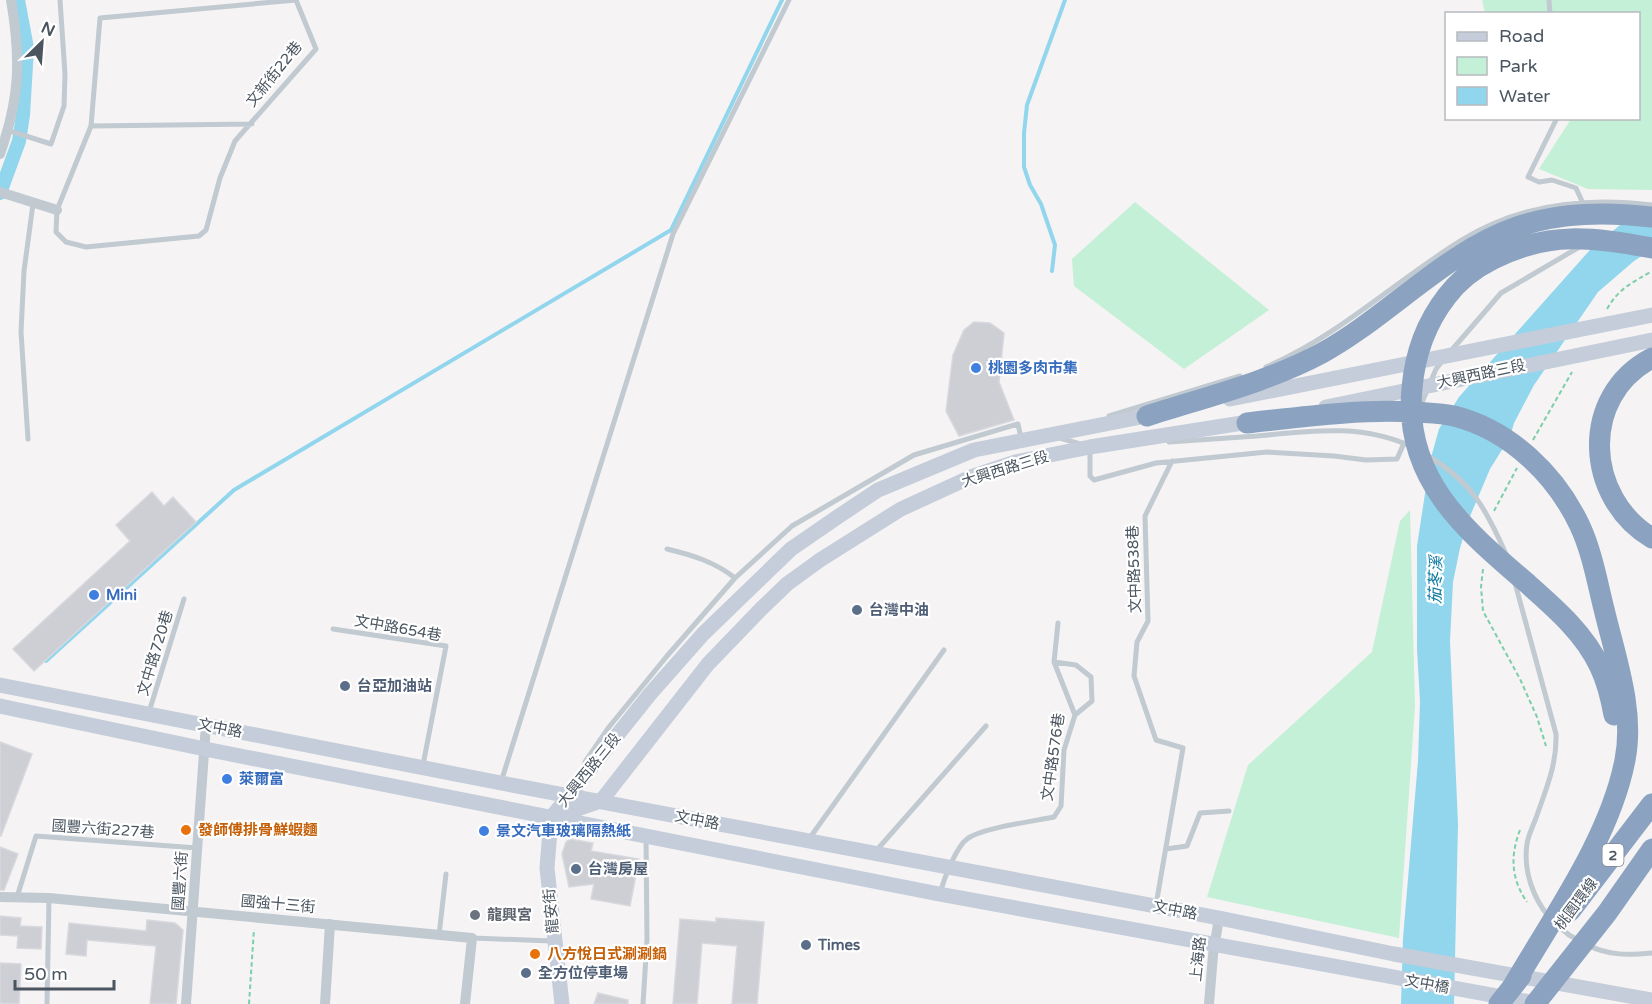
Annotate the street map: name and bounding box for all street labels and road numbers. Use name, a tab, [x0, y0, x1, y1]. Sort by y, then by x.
street label: 文新街22巷	[242, 38, 306, 110]
street label: 大興西路三段	[1435, 356, 1527, 392]
street label: 大興西路三段	[959, 447, 1051, 491]
street label: 文中路538巷	[1123, 525, 1145, 613]
street label: 文中路720巷	[133, 608, 177, 698]
street label: 文中路654巷	[353, 611, 443, 645]
street label: 文中路576巷	[1038, 712, 1068, 802]
street label: 文中路	[196, 715, 244, 741]
street label: 大興西路三段	[554, 729, 624, 811]
street label: 文中路	[673, 807, 721, 833]
street label: 國豐六街227巷	[51, 816, 155, 842]
road number: 2	[1602, 844, 1624, 866]
street label: 國豐六街	[169, 850, 191, 912]
street label: 桃園環線	[1551, 875, 1601, 933]
street label: 龍安街	[540, 888, 562, 934]
street label: 國強十三街	[240, 892, 316, 916]
street label: 文中路	[1151, 897, 1199, 923]
street label: 上海路	[1187, 936, 1209, 982]
street label: 文中橋	[1403, 971, 1451, 997]

